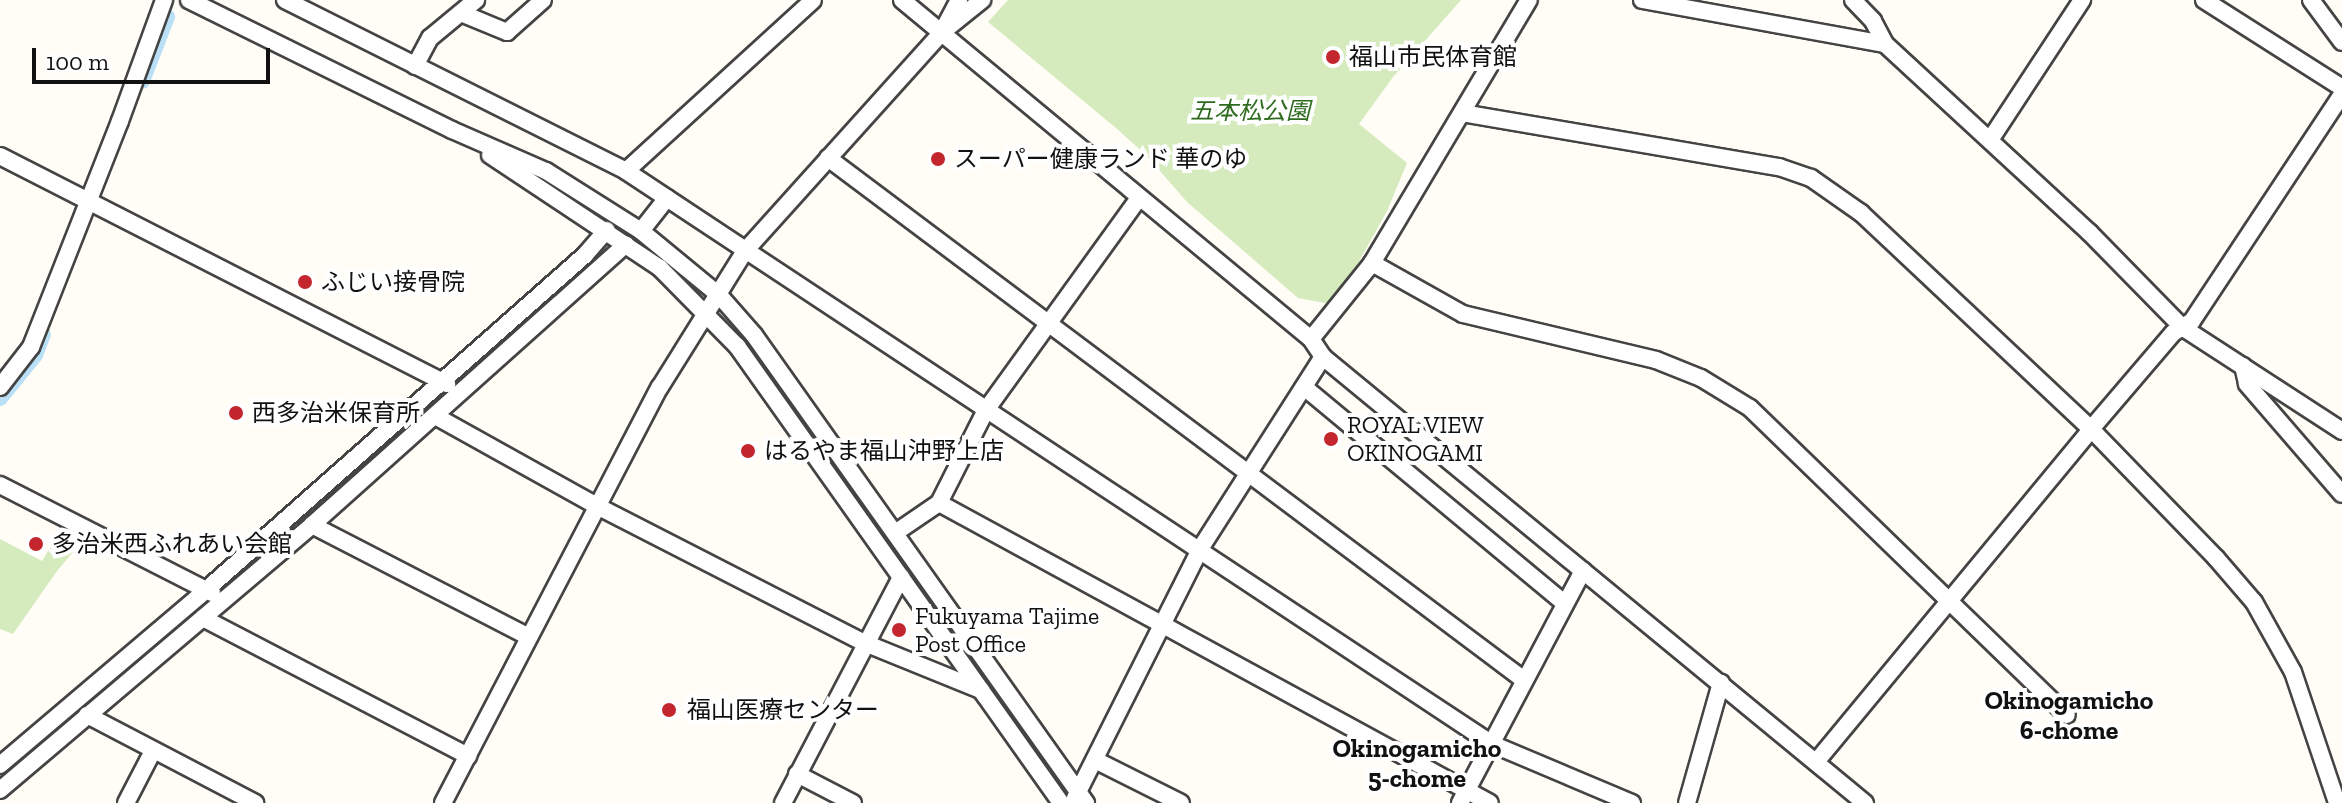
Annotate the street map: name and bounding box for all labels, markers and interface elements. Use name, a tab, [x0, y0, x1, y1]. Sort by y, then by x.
scale bar	[36, 32, 274, 82]
place label: 福山市民体育館	[1349, 43, 1517, 71]
text: 100 m	[46, 47, 109, 76]
marker: 福山市民体育館	[1324, 48, 1342, 66]
park label: 五本松公園	[1190, 97, 1310, 125]
place label: スーパー健康ランド 華のゆ	[954, 145, 1247, 173]
marker: スーパー健康ランド 華のゆ	[929, 150, 947, 168]
place label: ふじい接骨院	[321, 268, 465, 296]
marker: ふじい接骨院	[296, 273, 314, 291]
place label: 西多治米保育所	[252, 399, 420, 427]
marker: 西多治米保育所	[227, 404, 245, 422]
place label: ROYAL VIEW OKINOGAMI	[1347, 411, 1485, 467]
marker: ROYAL VIEW OKINOGAMI	[1322, 430, 1340, 448]
place label: はるやま福山沖野上店	[764, 437, 1004, 465]
marker: はるやま福山沖野上店	[739, 442, 757, 460]
place label: 多治米西ふれあい会館	[52, 530, 292, 558]
marker: 多治米西ふれあい会館	[27, 535, 45, 553]
place label: Fukuyama Tajime Post Office	[915, 602, 1100, 658]
marker: Fukuyama Tajime Post Office	[890, 621, 908, 639]
district label: Okinogamicho 6-chome	[1985, 685, 2153, 746]
place label: 福山医療センター	[687, 696, 879, 724]
marker: 福山医療センター	[658, 699, 680, 721]
district label: Okinogamicho 5-chome	[1333, 733, 1501, 794]

